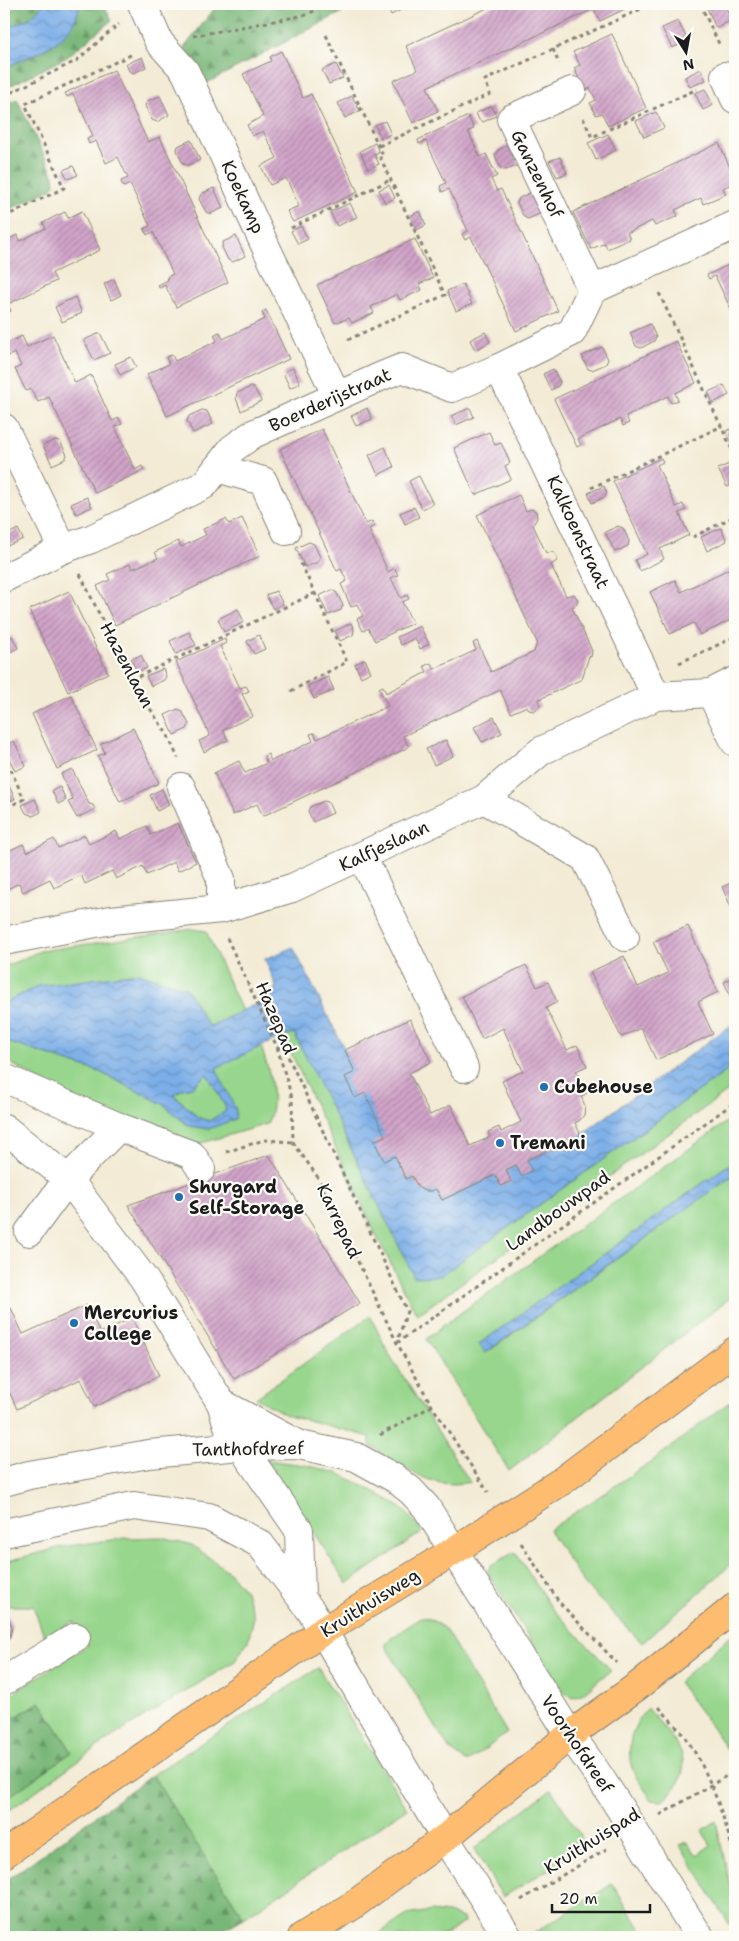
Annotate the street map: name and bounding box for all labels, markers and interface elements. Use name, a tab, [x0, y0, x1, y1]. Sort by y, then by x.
north arrow	[662, 28, 712, 78]
text: N	[681, 55, 696, 75]
street label: Ganzenhof	[505, 126, 569, 222]
street label: Koekamp	[216, 156, 270, 238]
street label: Boerderijstraat	[265, 362, 395, 438]
street label: Kalkoenstraat	[541, 471, 615, 593]
street label: Hazenlaan	[94, 618, 160, 712]
street label: Kalfjeslaan	[335, 815, 433, 877]
street label: Hazepad	[250, 978, 302, 1058]
place label: Cubehouse	[554, 1075, 653, 1099]
marker: Cubehouse	[538, 1081, 550, 1093]
place label: Tremani	[510, 1131, 586, 1155]
marker: Tremani	[494, 1137, 506, 1149]
street label: Landbouwpad	[501, 1165, 615, 1257]
place label: Shurgard Self-Storage	[189, 1175, 304, 1220]
street label: Karrepad	[311, 1180, 367, 1262]
marker: Shurgard Self-Storage	[173, 1191, 185, 1203]
place label: Mercurius College	[84, 1301, 178, 1346]
marker: Mercurius College	[68, 1317, 80, 1329]
street label: Tanthofdreef	[192, 1436, 305, 1462]
street label: Kruithuisweg	[316, 1563, 424, 1643]
street label: Voorhofdreef	[535, 1690, 619, 1798]
street label: Kruithuispad	[539, 1802, 645, 1880]
scale bar	[552, 1881, 649, 1913]
text: 20 m	[559, 1889, 598, 1909]

